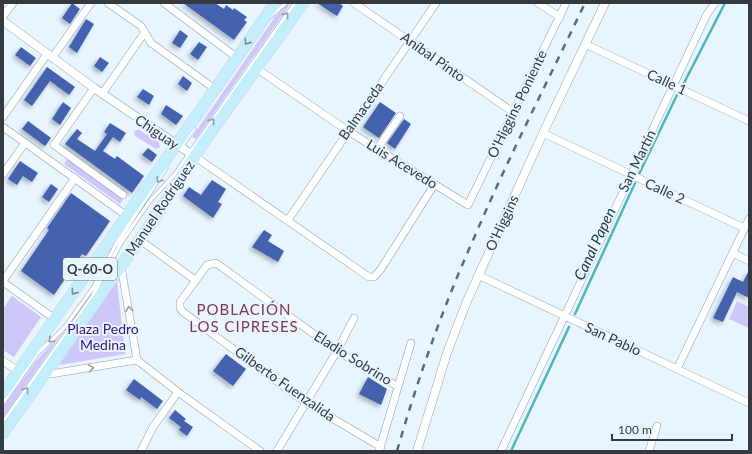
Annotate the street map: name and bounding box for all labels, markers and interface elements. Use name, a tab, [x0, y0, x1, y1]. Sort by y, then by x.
one-way arrow	[282, 12, 289, 19]
street label: Aníbal Pinto	[398, 28, 469, 85]
one-way arrow	[244, 38, 252, 45]
street label: O'Higgins Poniente	[483, 47, 550, 161]
street label: Calle 1	[645, 65, 690, 98]
street label: Balmaceda	[335, 79, 387, 143]
street label: Chiguay	[132, 111, 183, 153]
one-way arrow	[207, 118, 215, 125]
street label: San Martín	[614, 127, 659, 195]
street label: Luis Acevedo	[364, 135, 441, 192]
street label: Manuel Rodríguez	[122, 157, 198, 258]
street label: Calle 2	[643, 174, 688, 207]
one-way arrow	[156, 176, 164, 183]
street label: O'Higgins	[481, 192, 522, 253]
water label: Canal Papen	[569, 204, 619, 283]
road number: Q-60-O	[63, 258, 117, 280]
one-way arrow	[71, 288, 79, 295]
district label: POBLACIÓN LOS CIPRESES	[189, 300, 299, 335]
one-way arrow	[125, 306, 133, 312]
street label: San Pablo	[582, 318, 644, 359]
park label: Plaza Pedro Medina	[67, 320, 139, 353]
street label: Eladio Sobrino	[311, 327, 395, 388]
one-way arrow	[48, 335, 56, 343]
street label: Gilberto Fuenzalida	[232, 343, 339, 425]
one-way arrow	[88, 364, 94, 373]
one-way arrow	[21, 388, 28, 395]
scale bar	[612, 416, 732, 442]
text: 100 m	[618, 422, 652, 437]

